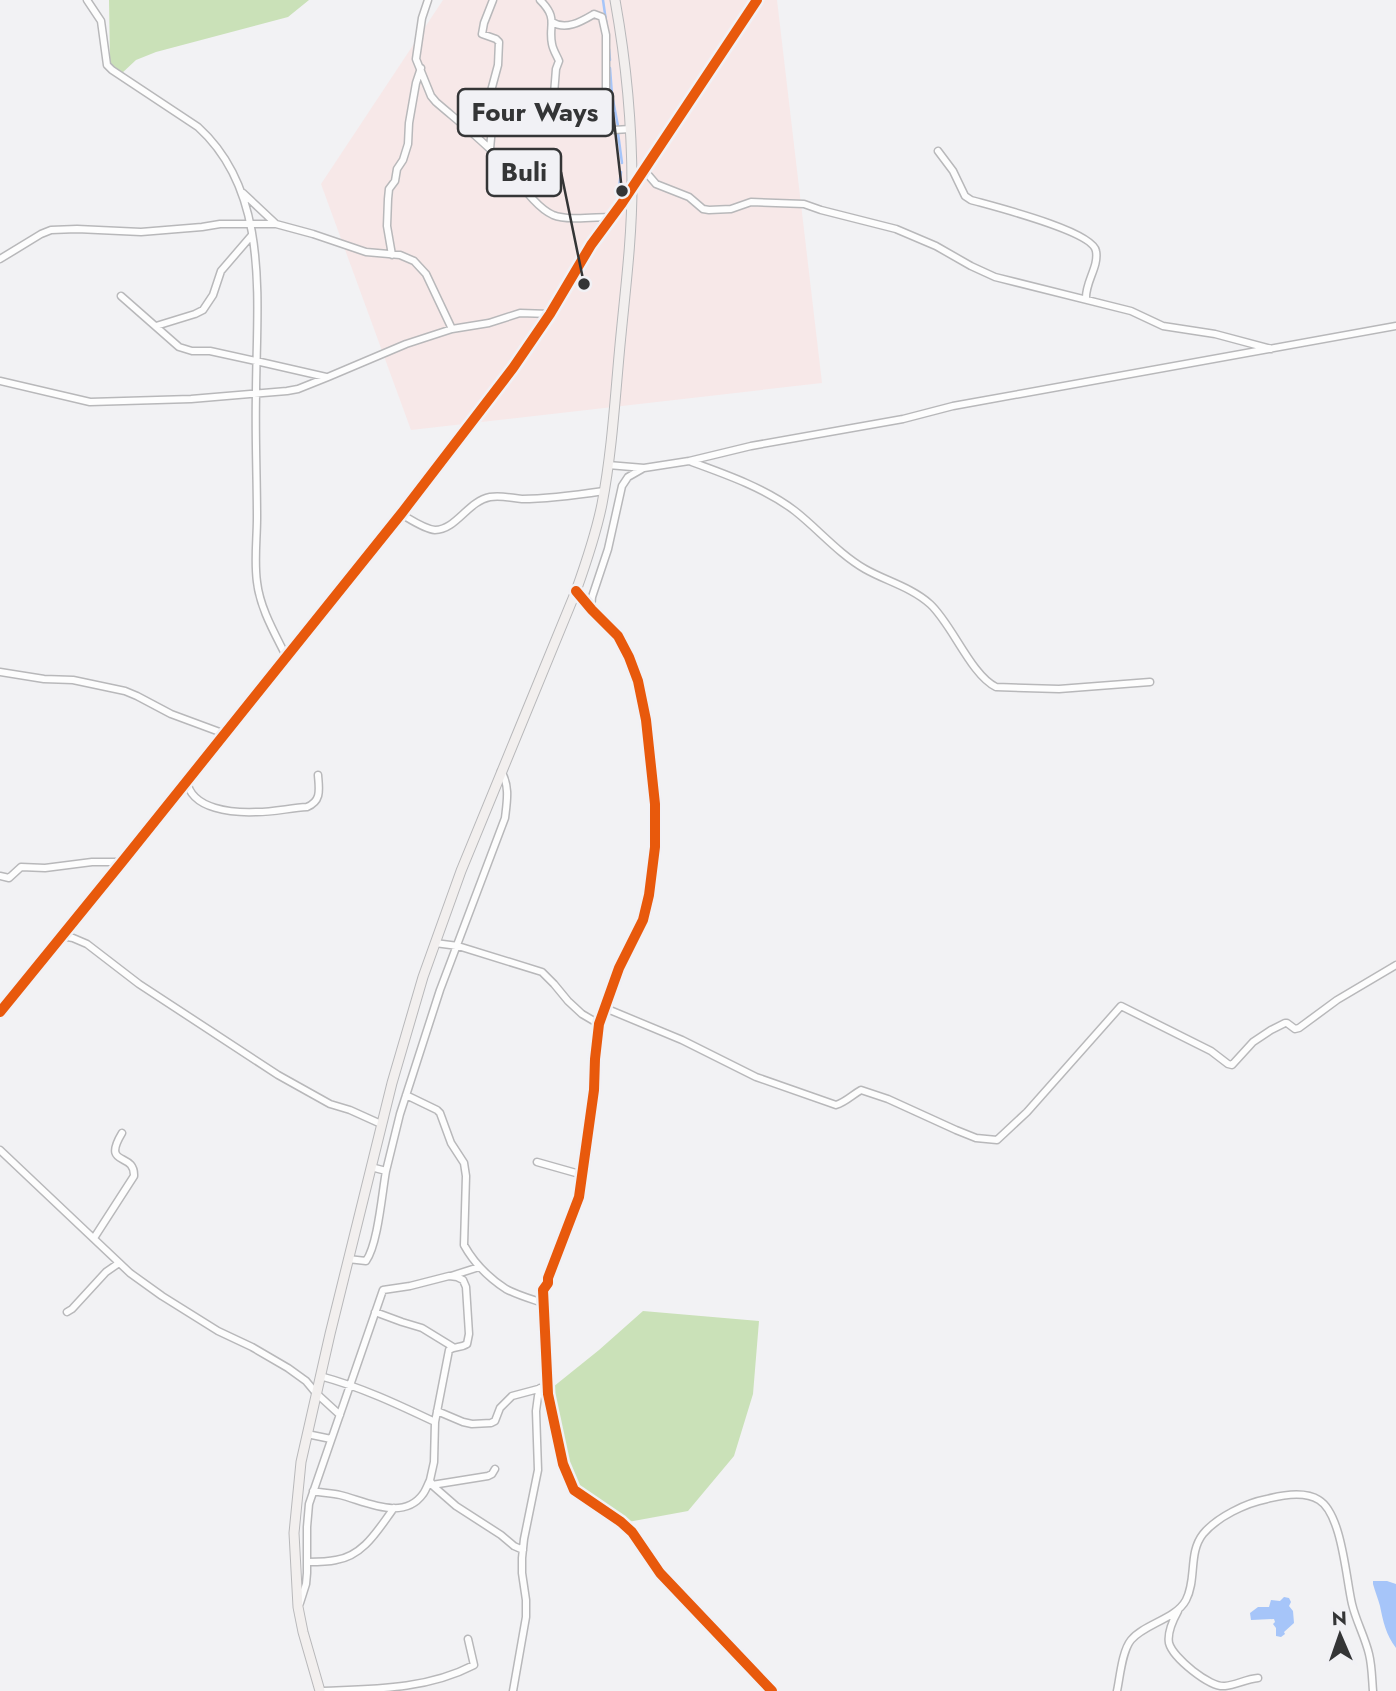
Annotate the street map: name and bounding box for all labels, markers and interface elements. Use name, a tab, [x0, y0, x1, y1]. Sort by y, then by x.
callout: Four Ways	[458, 89, 613, 136]
text: Four Ways	[472, 93, 599, 131]
callout: Buli	[487, 149, 561, 196]
text: Buli	[501, 153, 547, 191]
north arrow	[1305, 1600, 1375, 1670]
text: N	[1331, 1605, 1347, 1632]

